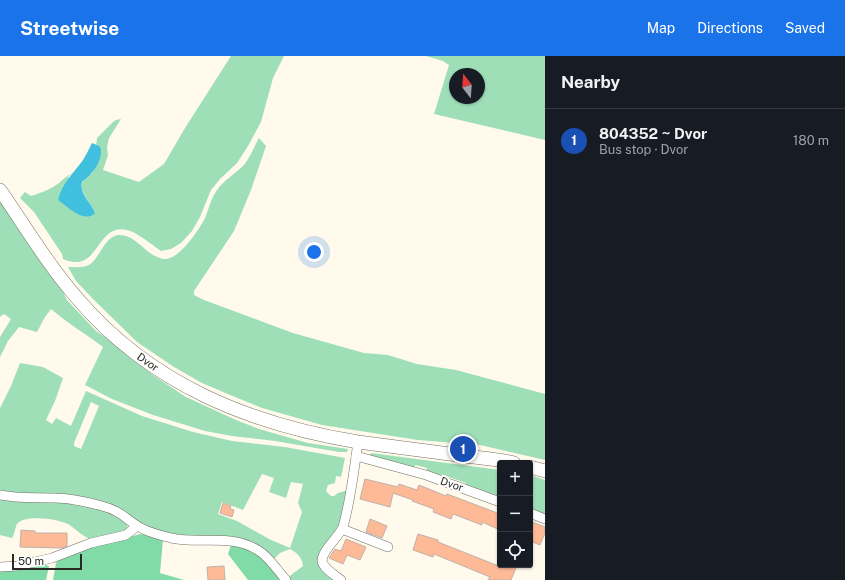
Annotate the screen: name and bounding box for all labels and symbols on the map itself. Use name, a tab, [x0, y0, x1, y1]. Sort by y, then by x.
north arrow	[449, 68, 485, 104]
your location	[304, 242, 324, 262]
street label: Dvor	[135, 350, 161, 374]
pin: 1	[450, 434, 476, 464]
street label: Dvor	[439, 474, 465, 494]
scale bar	[12, 552, 82, 571]

